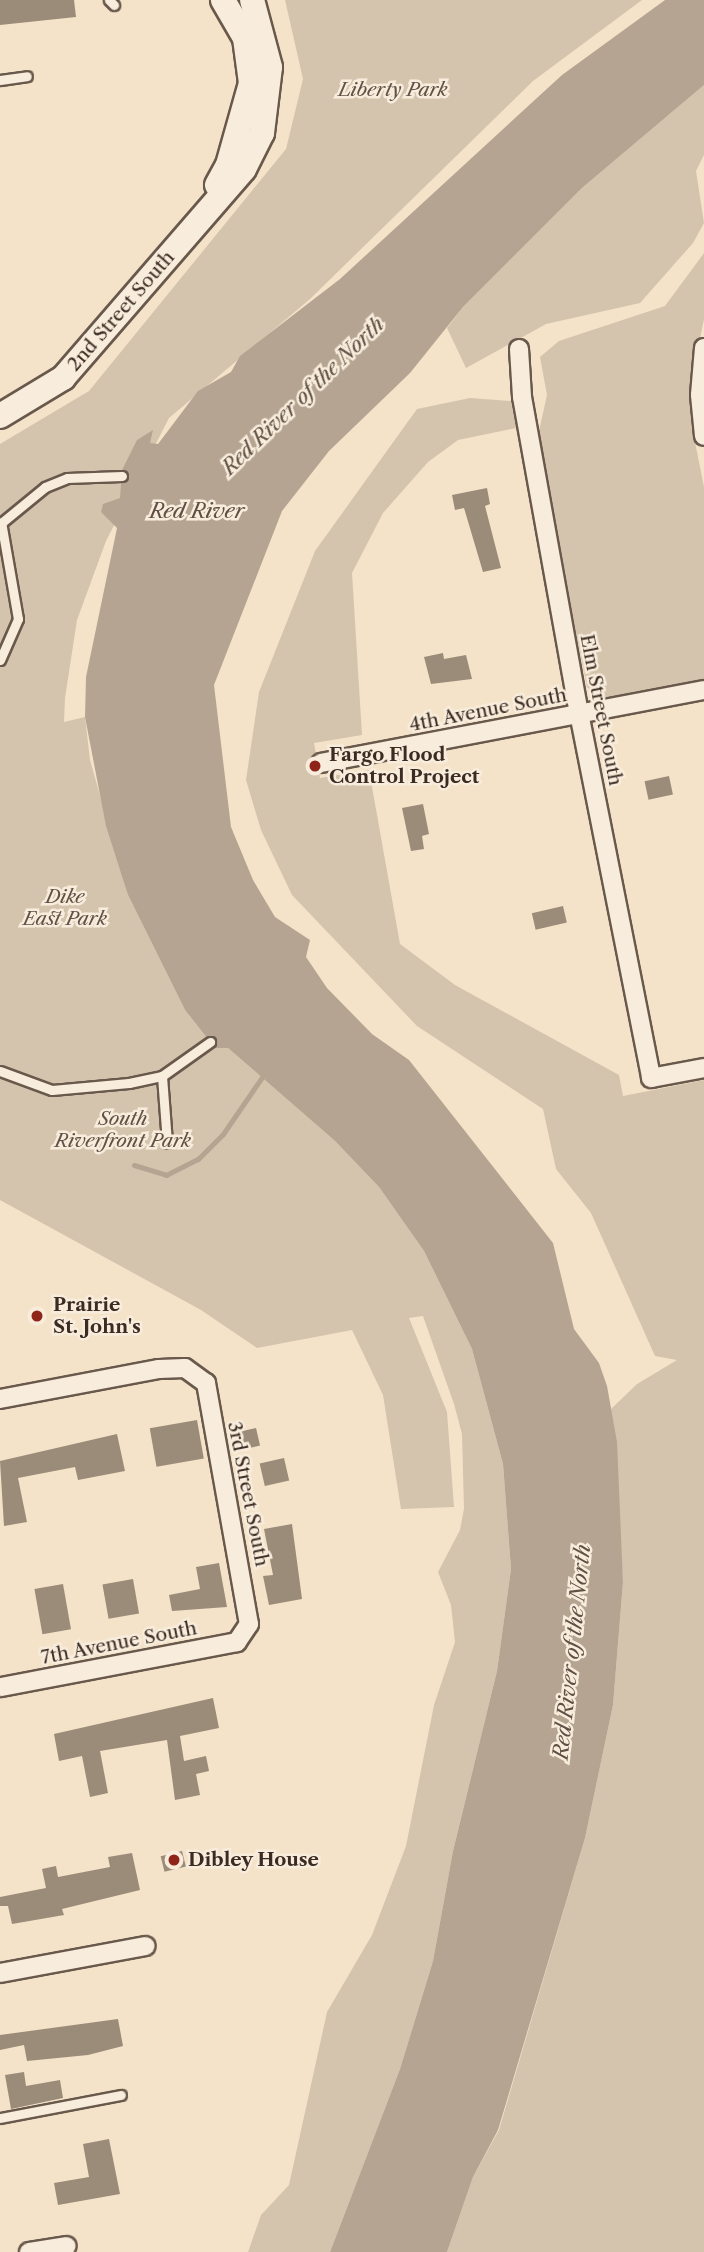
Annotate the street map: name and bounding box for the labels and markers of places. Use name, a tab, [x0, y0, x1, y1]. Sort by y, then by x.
place label: Fargo Flood Control Project	[329, 744, 479, 788]
marker: Fargo Flood Control Project	[307, 758, 323, 774]
place label: Prairie St. John's	[53, 1294, 141, 1338]
marker: Prairie St. John's	[27, 1306, 47, 1326]
place label: Dibley House	[188, 1849, 320, 1871]
marker: Dibley House	[166, 1852, 182, 1868]

